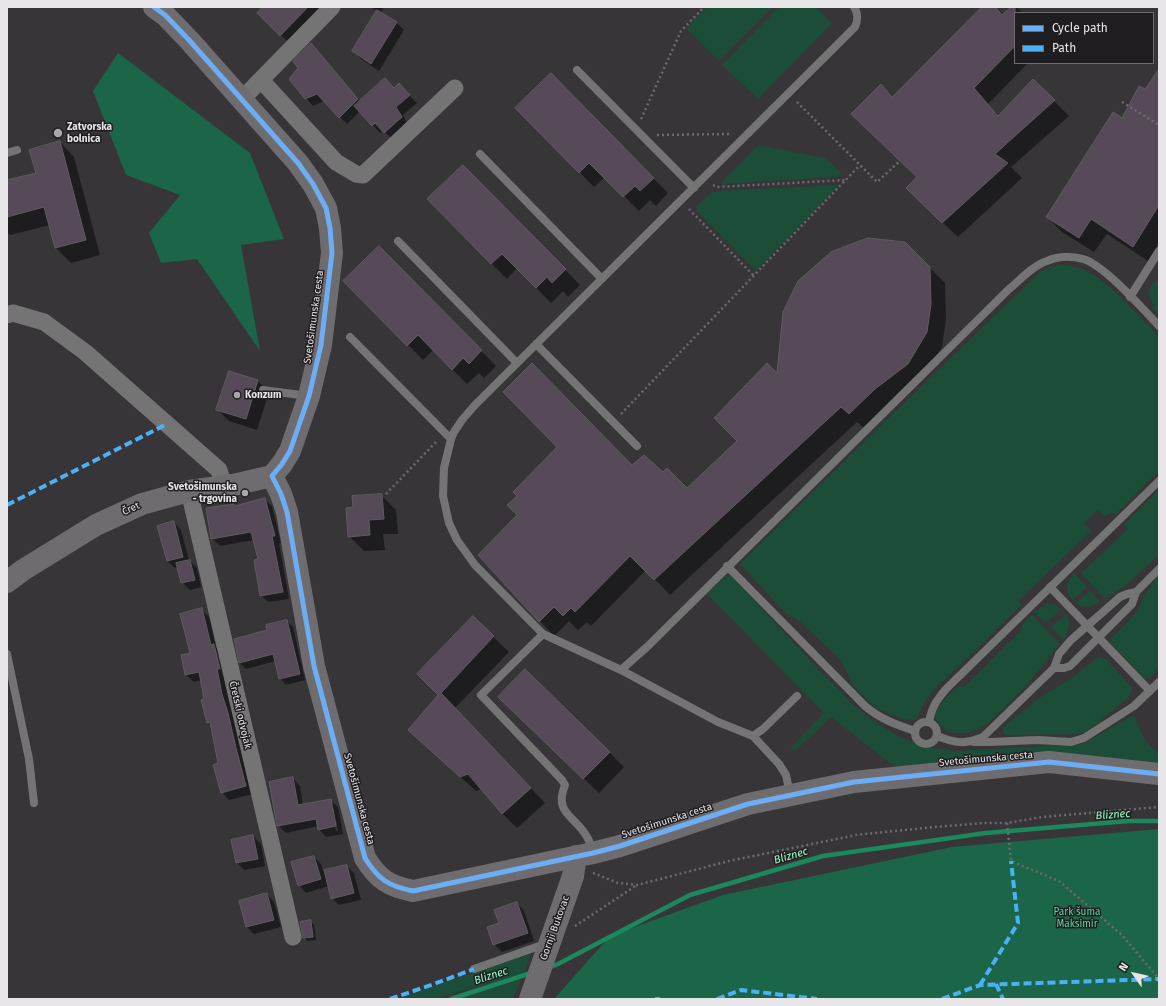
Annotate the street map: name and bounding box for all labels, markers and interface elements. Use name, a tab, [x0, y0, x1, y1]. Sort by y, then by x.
legend	[1014, 12, 1154, 64]
text: Cycle path	[1052, 21, 1108, 35]
text: Path	[1052, 41, 1076, 55]
place label: Zatvorska bolnica	[67, 121, 112, 144]
marker: Zatvorska bolnica	[52, 127, 64, 139]
street label: Svetošimunska cesta	[302, 270, 326, 364]
place label: Konzum	[245, 389, 281, 401]
marker: Konzum	[232, 390, 242, 400]
place label: Svetošimunska - trgovina	[168, 481, 237, 504]
marker: Svetošimunska - trgovina	[240, 488, 250, 498]
street label: Čret	[120, 500, 142, 518]
street label: Čretski odvojak	[226, 680, 254, 750]
street label: Svetošimunska cesta	[939, 749, 1033, 769]
street label: Svetošimunska cesta	[341, 752, 377, 846]
street label: Svetošimunska cesta	[620, 801, 714, 841]
water label: Bliznec	[1095, 807, 1131, 823]
water label: Bliznec	[772, 845, 810, 867]
street label: Gornji Bukovac	[538, 894, 572, 962]
park label: Park šuma Maksimir	[1054, 906, 1100, 930]
north arrow	[1114, 954, 1154, 994]
text: N	[1116, 960, 1131, 974]
water label: Bliznec	[472, 964, 510, 988]

